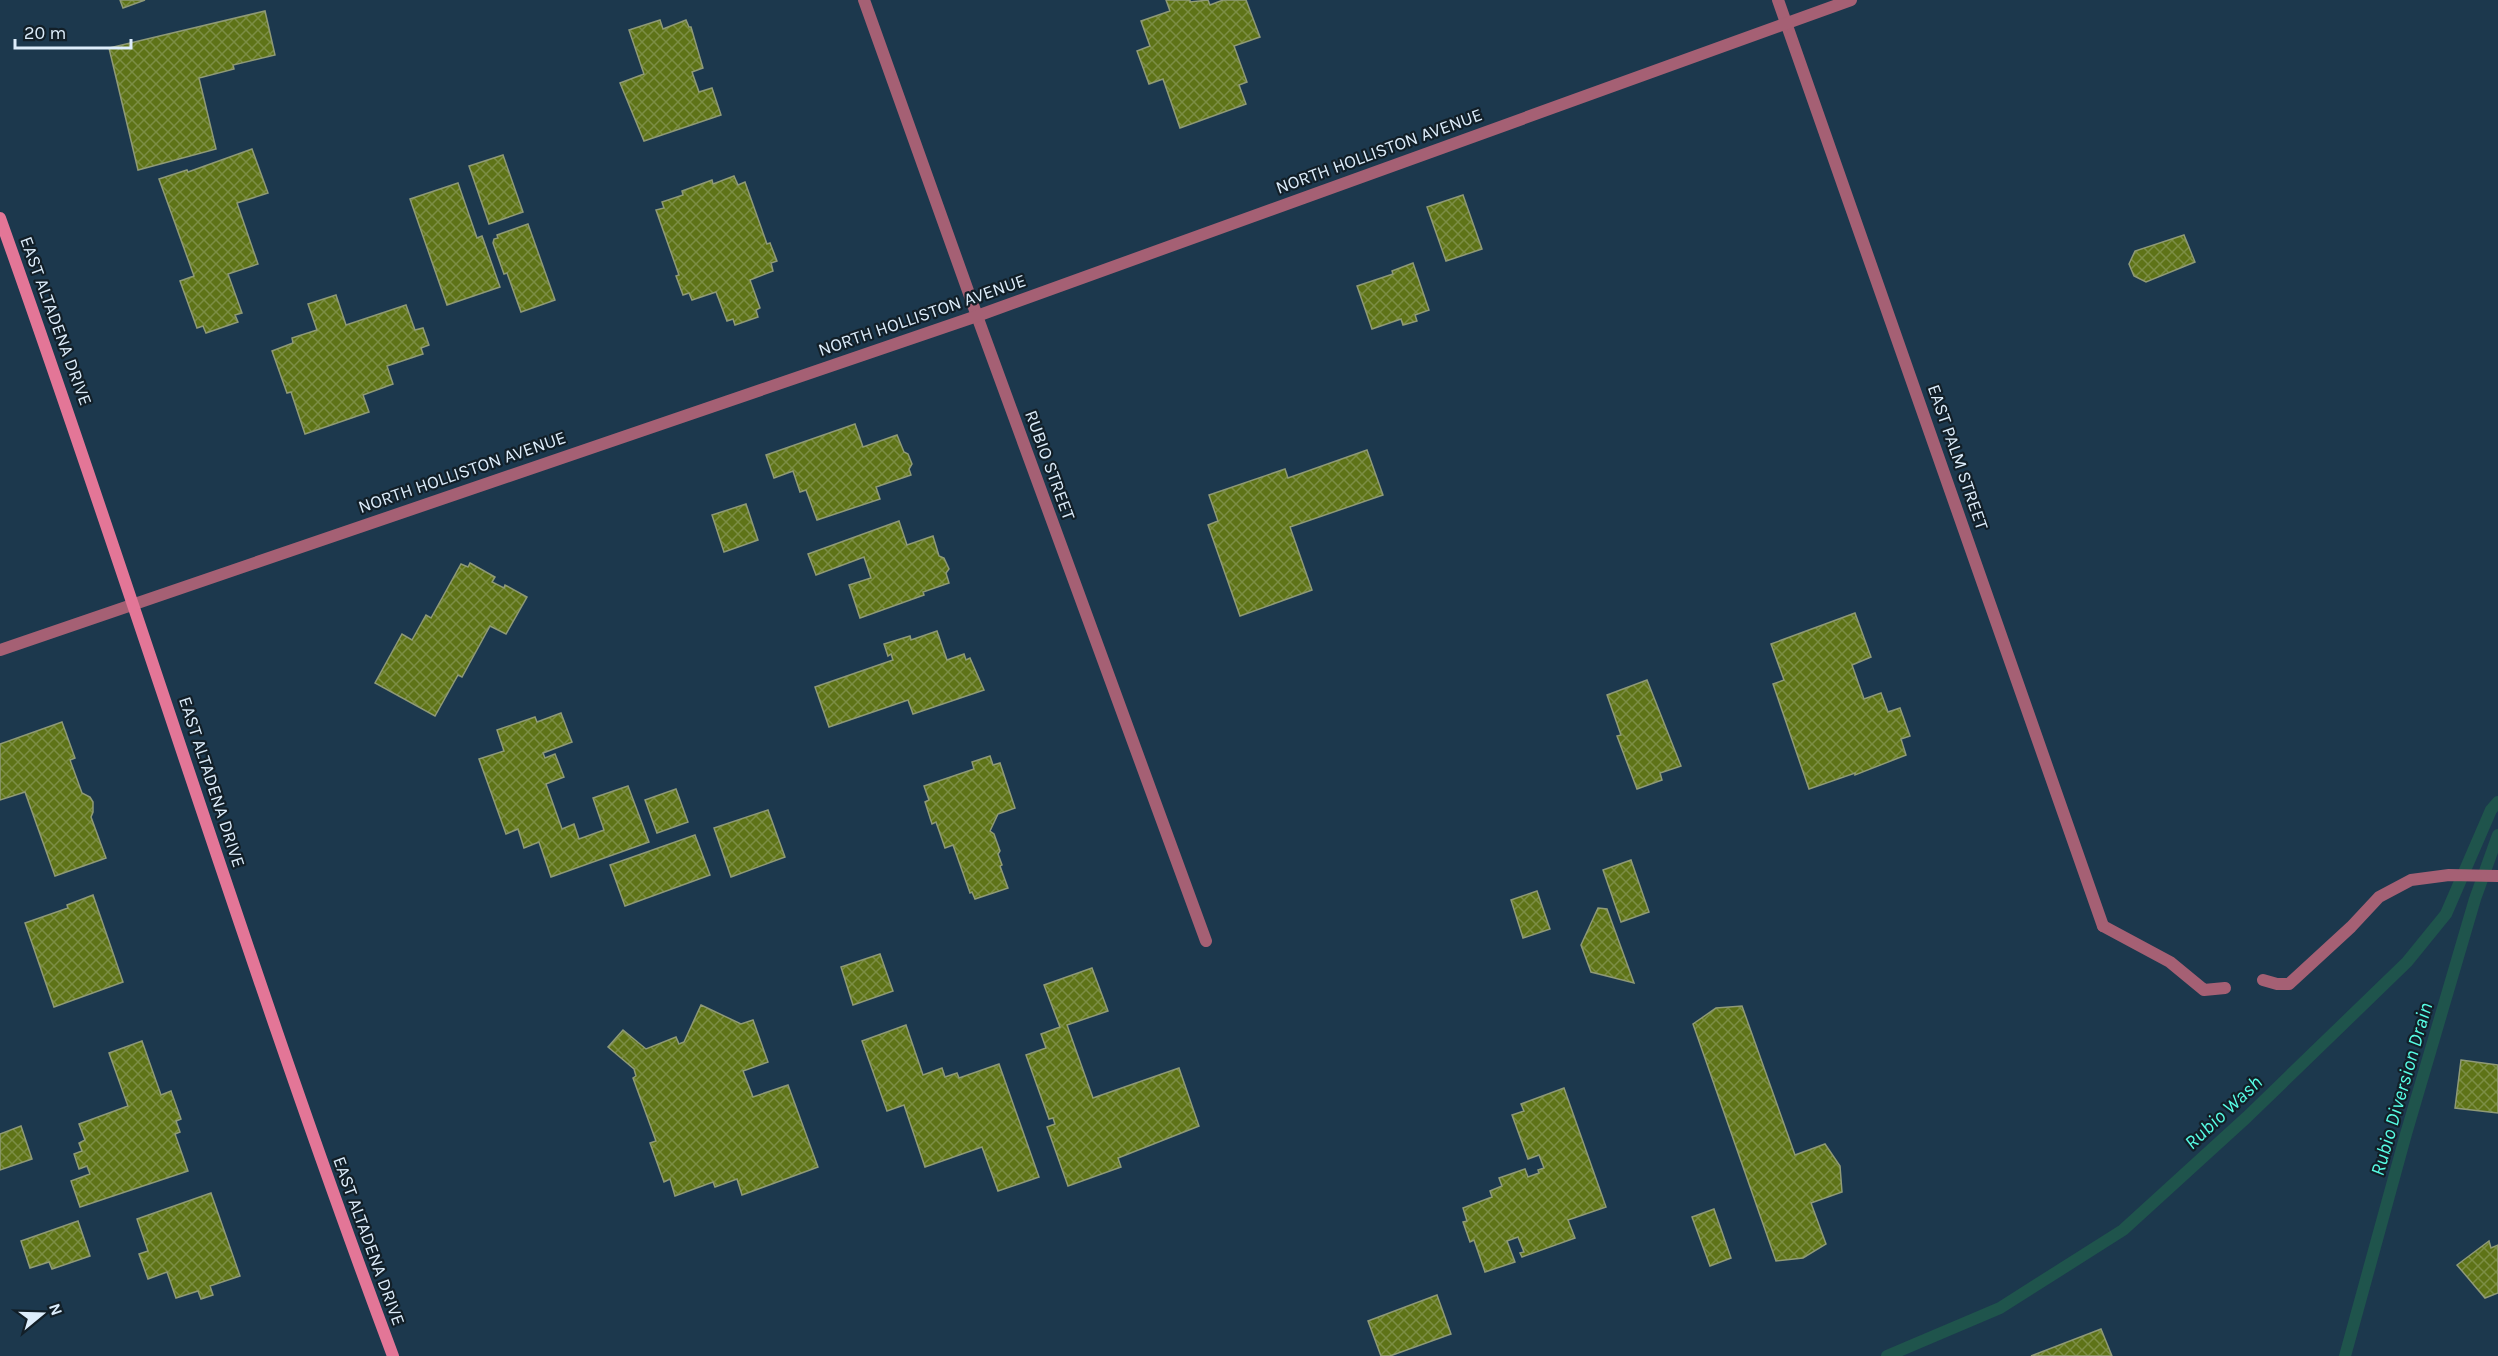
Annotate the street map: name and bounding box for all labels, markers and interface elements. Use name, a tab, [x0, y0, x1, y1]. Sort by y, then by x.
scale bar	[15, 12, 130, 50]
text: 20 m	[24, 22, 66, 44]
street label: NORTH HOLLISTON AVENUE	[1273, 103, 1485, 199]
street label: EAST ALTADENA DRIVE	[15, 233, 97, 409]
street label: NORTH HOLLISTON AVENUE	[815, 269, 1029, 361]
street label: EAST PALM STREET	[1923, 381, 1993, 533]
street label: RUBIO STREET	[1020, 407, 1080, 523]
street label: NORTH HOLLISTON AVENUE	[355, 426, 569, 518]
street label: EAST ALTADENA DRIVE	[174, 694, 250, 870]
water label: Rubio Diversion Drain	[2366, 1000, 2437, 1178]
water label: Rubio Wash	[2180, 1071, 2267, 1154]
street label: EAST ALTADENA DRIVE	[328, 1153, 410, 1329]
north arrow	[12, 1284, 72, 1344]
text: N	[45, 1301, 67, 1318]

